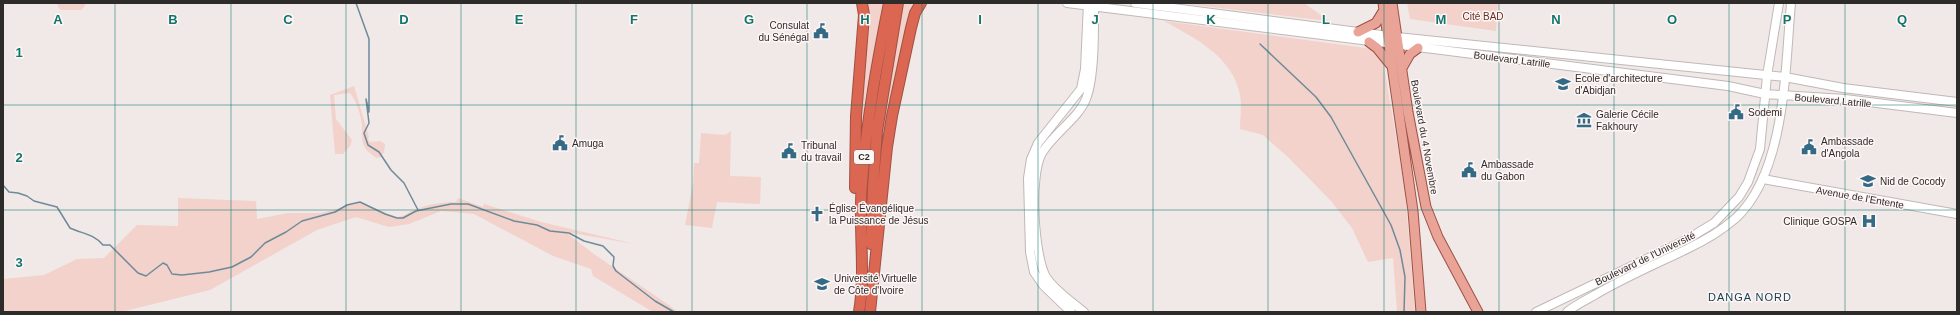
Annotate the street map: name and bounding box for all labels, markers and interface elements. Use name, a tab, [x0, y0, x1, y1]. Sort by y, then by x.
park label: Cité BAD	[1462, 11, 1504, 22]
text: A	[53, 12, 63, 27]
text: B	[168, 12, 178, 27]
text: C	[283, 12, 293, 27]
text: D	[399, 12, 409, 27]
text: E	[515, 12, 524, 27]
text: F	[630, 12, 638, 27]
text: G	[744, 12, 754, 27]
text: H	[860, 12, 870, 27]
text: I	[978, 12, 982, 27]
text: J	[1091, 12, 1099, 27]
text: K	[1206, 12, 1216, 27]
text: L	[1322, 12, 1330, 27]
text: M	[1436, 12, 1446, 27]
text: N	[1551, 12, 1561, 27]
text: O	[1667, 12, 1677, 27]
text: P	[1783, 12, 1792, 27]
text: Q	[1897, 12, 1907, 27]
place label: Consulat du Sénégal	[758, 20, 809, 43]
public building icon: Consulat du Sénégal	[812, 22, 830, 40]
text: 1	[15, 45, 23, 60]
street label: Boulevard Latrille	[1473, 49, 1551, 70]
place label: Ecole d'architecture d'Abidjan	[1575, 73, 1663, 96]
school or university icon: Ecole d'architecture d'Abidjan	[1554, 75, 1572, 93]
street label: Boulevard du 4 Novembre	[1409, 79, 1440, 196]
street label: Boulevard Latrille	[1794, 92, 1872, 109]
public building icon: Sodemi	[1727, 103, 1745, 121]
place label: Sodemi	[1748, 107, 1782, 118]
place label: Galerie Cécile Fakhoury	[1596, 109, 1659, 132]
museum icon: Galerie Cécile Fakhoury	[1575, 111, 1593, 129]
public building icon: Amuga	[551, 134, 569, 152]
place label: Ambassade d'Angola	[1821, 136, 1874, 159]
place label: Amuga	[572, 138, 604, 149]
public building icon: Ambassade d'Angola	[1800, 138, 1818, 156]
place label: Tribunal du travail	[801, 140, 842, 163]
public building icon: Tribunal du travail	[780, 142, 798, 160]
text: 2	[15, 150, 23, 165]
road number: C2	[854, 150, 874, 164]
place label: Ambassade du Gabon	[1481, 159, 1534, 182]
public building icon: Ambassade du Gabon	[1460, 161, 1478, 179]
school or university icon: Nid de Cocody	[1859, 172, 1877, 190]
place label: Nid de Cocody	[1880, 176, 1946, 187]
street label: Avenue de l'Entente	[1815, 184, 1905, 211]
place label: Église Évangélique la Puissance de Jésus	[829, 202, 929, 226]
church icon: Église Évangélique la Puissance de Jésus	[808, 205, 826, 223]
hospital icon: Clinique GOSPA	[1860, 212, 1878, 230]
place label: Clinique GOSPA	[1783, 216, 1857, 227]
street label: Boulevard de l'Université	[1593, 229, 1698, 288]
text: 3	[15, 255, 23, 270]
place label: Université Virtuelle de Côte d'Ivoire	[834, 273, 918, 296]
school or university icon: Université Virtuelle de Côte d'Ivoire	[813, 275, 831, 293]
district label: DANGA NORD	[1708, 291, 1792, 303]

